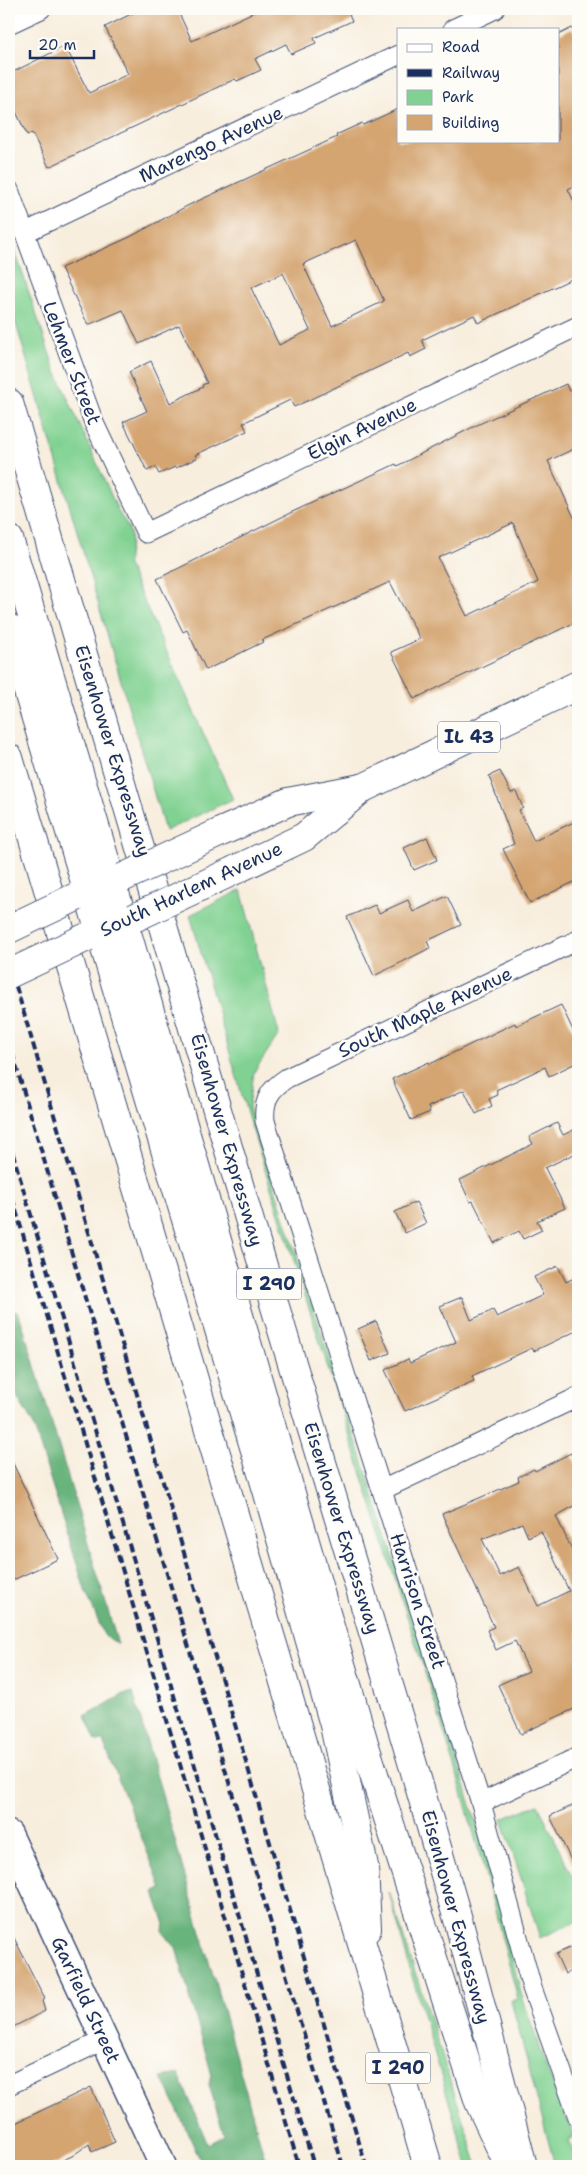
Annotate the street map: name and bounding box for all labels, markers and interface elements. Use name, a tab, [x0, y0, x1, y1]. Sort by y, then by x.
scale bar	[30, 28, 94, 60]
legend	[397, 28, 560, 142]
text: 20 m	[38, 35, 77, 55]
text: Road	[442, 37, 480, 57]
text: Railway	[442, 63, 500, 83]
text: Park	[442, 87, 474, 107]
street label: Marengo Avenue	[135, 100, 287, 188]
text: Building	[442, 113, 499, 133]
street label: Lehmer Street	[37, 298, 107, 428]
street label: Elgin Avenue	[303, 392, 421, 466]
street label: Eisenhower Expressway	[69, 642, 157, 860]
road number: IL 43	[438, 722, 500, 752]
street label: South Harlem Avenue	[96, 836, 286, 942]
street label: South Maple Avenue	[334, 961, 516, 1063]
street label: Eisenhower Expressway	[185, 1031, 269, 1249]
road number: I 290	[236, 1268, 302, 1300]
street label: Eisenhower Expressway	[298, 1419, 386, 1637]
street label: Harrison Street	[384, 1530, 452, 1672]
street label: Eisenhower Expressway	[415, 1807, 497, 2027]
street label: Garfield Street	[46, 1933, 126, 2067]
road number: I 290	[366, 2052, 430, 2084]

